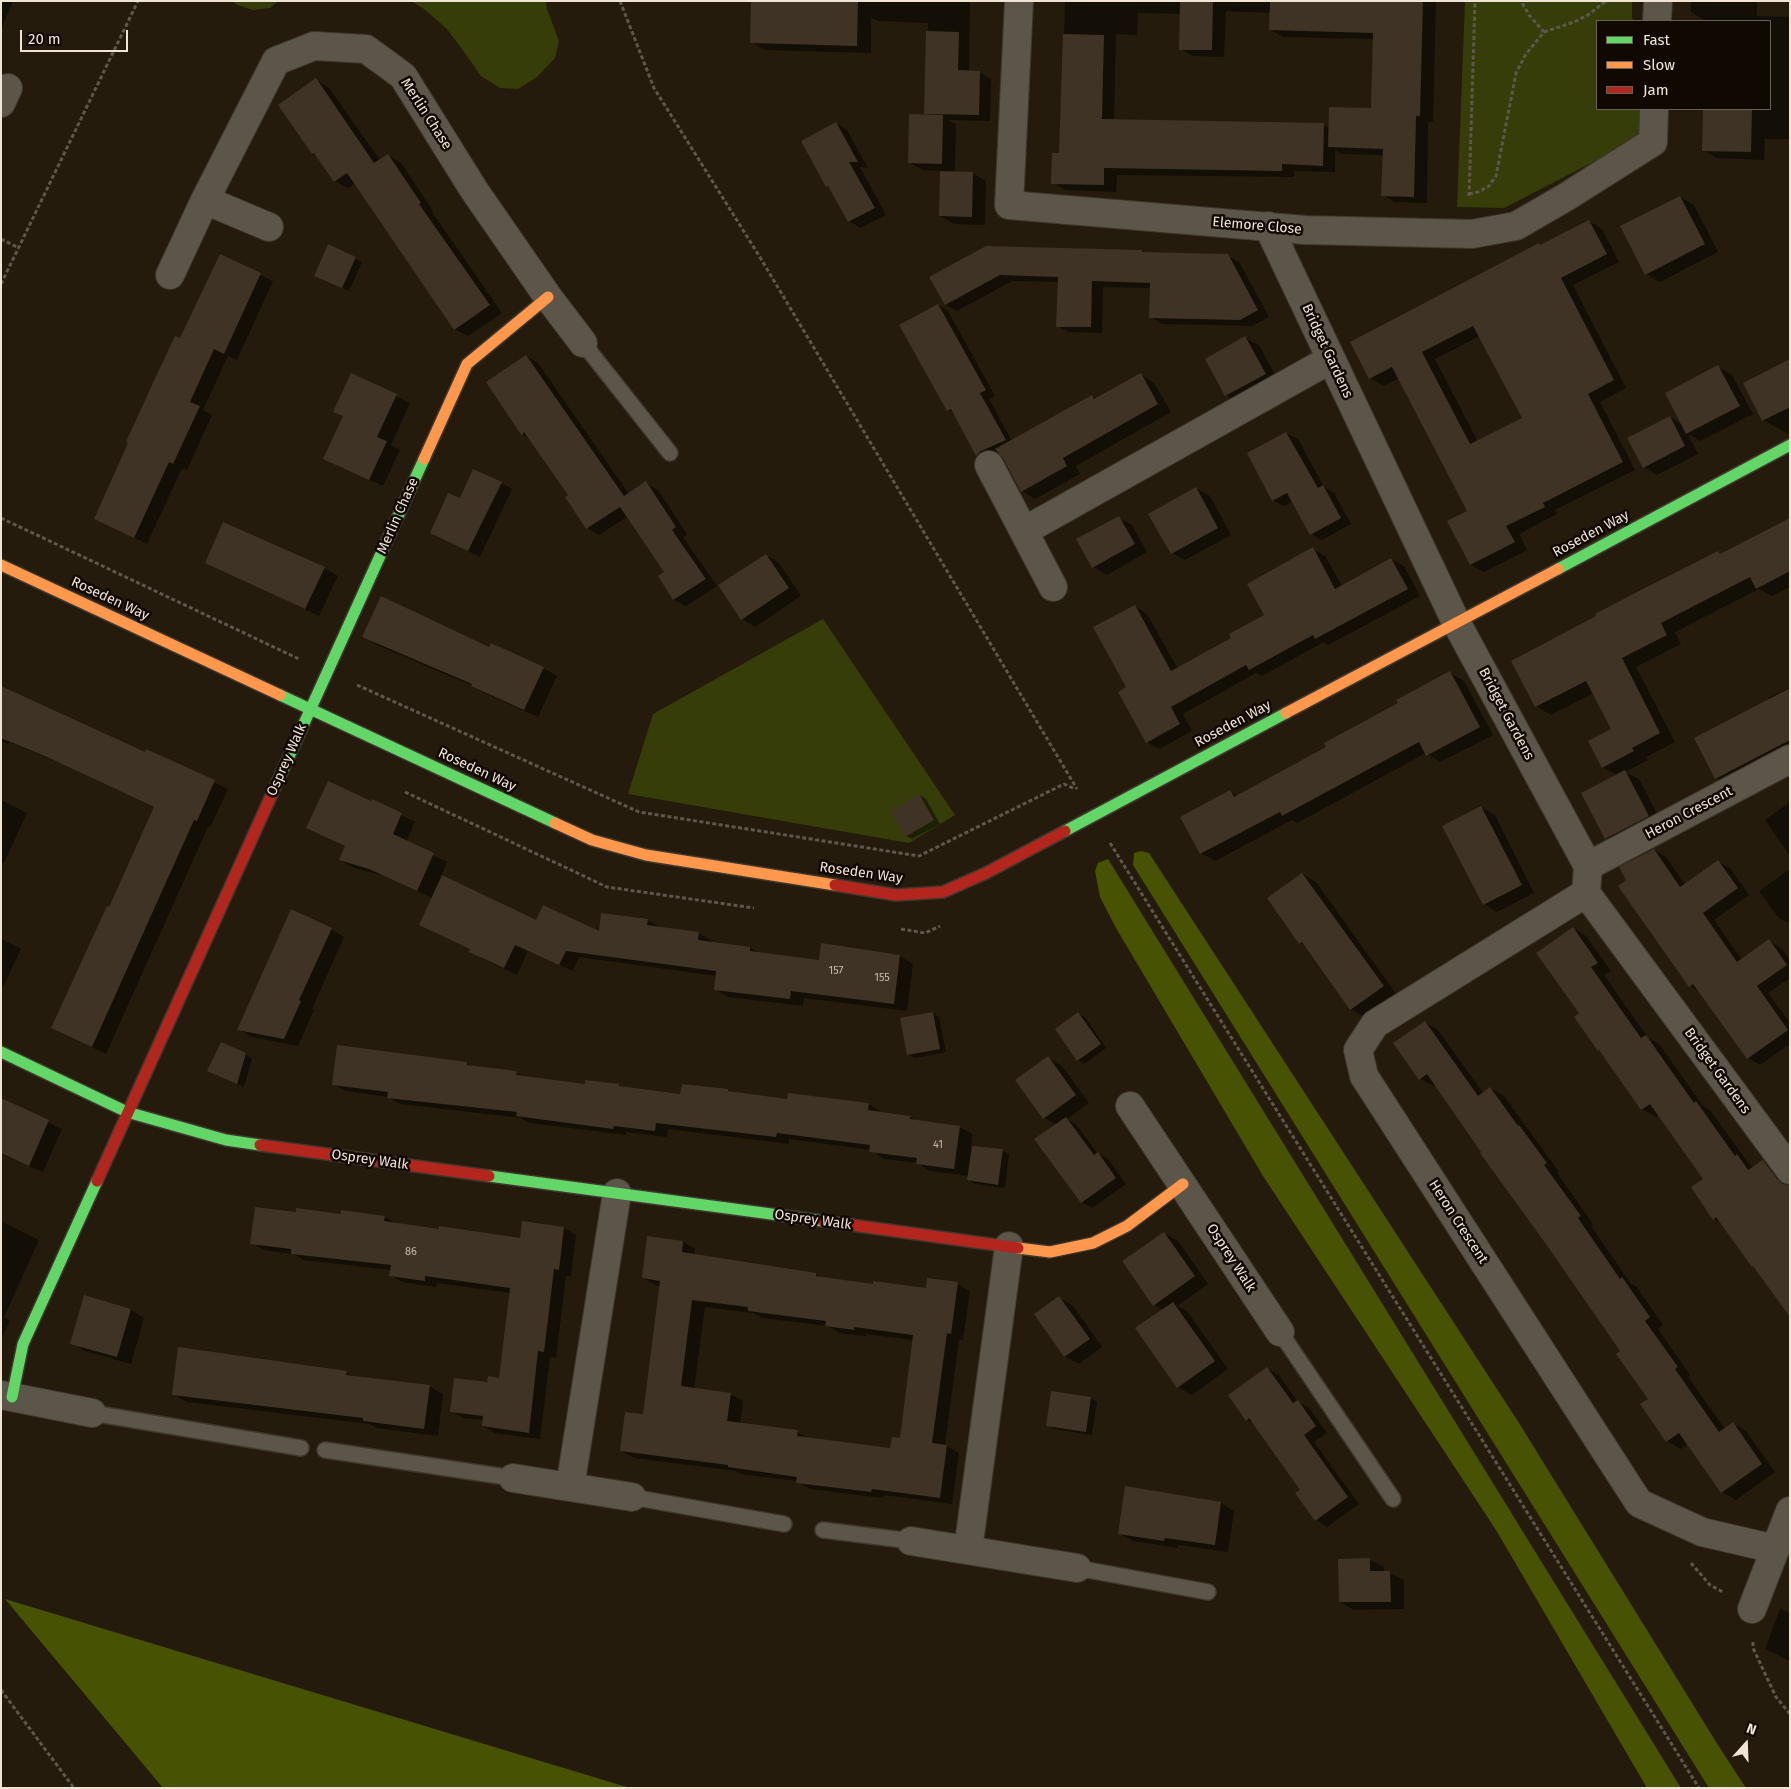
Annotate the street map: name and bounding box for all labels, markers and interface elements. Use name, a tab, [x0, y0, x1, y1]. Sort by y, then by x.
scale bar	[22, 20, 130, 52]
legend	[1596, 20, 1771, 110]
text: 20 m	[28, 30, 61, 48]
text: Fast	[1643, 31, 1670, 49]
text: Slow	[1643, 56, 1675, 74]
street label: Merlin Chase	[397, 75, 455, 153]
text: Jam	[1643, 81, 1669, 99]
street label: Elemore Close	[1212, 214, 1302, 238]
street label: Bridget Gardens	[1298, 301, 1356, 401]
street label: Merlin Chase	[374, 475, 422, 557]
street label: Roseden Way	[1550, 507, 1632, 561]
street label: Roseden Way	[68, 574, 152, 624]
street label: Bridget Gardens	[1475, 665, 1537, 763]
street label: Roseden Way	[1192, 697, 1274, 751]
street label: Osprey Walk	[264, 721, 310, 799]
street label: Roseden Way	[435, 745, 519, 795]
street label: Heron Crescent	[1643, 783, 1735, 843]
street label: Roseden Way	[818, 859, 904, 887]
house number: 157	[829, 964, 843, 978]
house number: 155	[874, 971, 890, 985]
street label: Bridget Gardens	[1680, 1025, 1754, 1117]
house number: 41	[933, 1138, 943, 1152]
street label: Osprey Walk	[330, 1146, 410, 1174]
street label: Heron Crescent	[1425, 1177, 1491, 1267]
street label: Osprey Walk	[773, 1206, 853, 1234]
street label: Osprey Walk	[1203, 1221, 1259, 1295]
house number: 86	[405, 1245, 417, 1259]
north arrow	[1721, 1719, 1771, 1769]
text: N	[1744, 1720, 1759, 1739]

